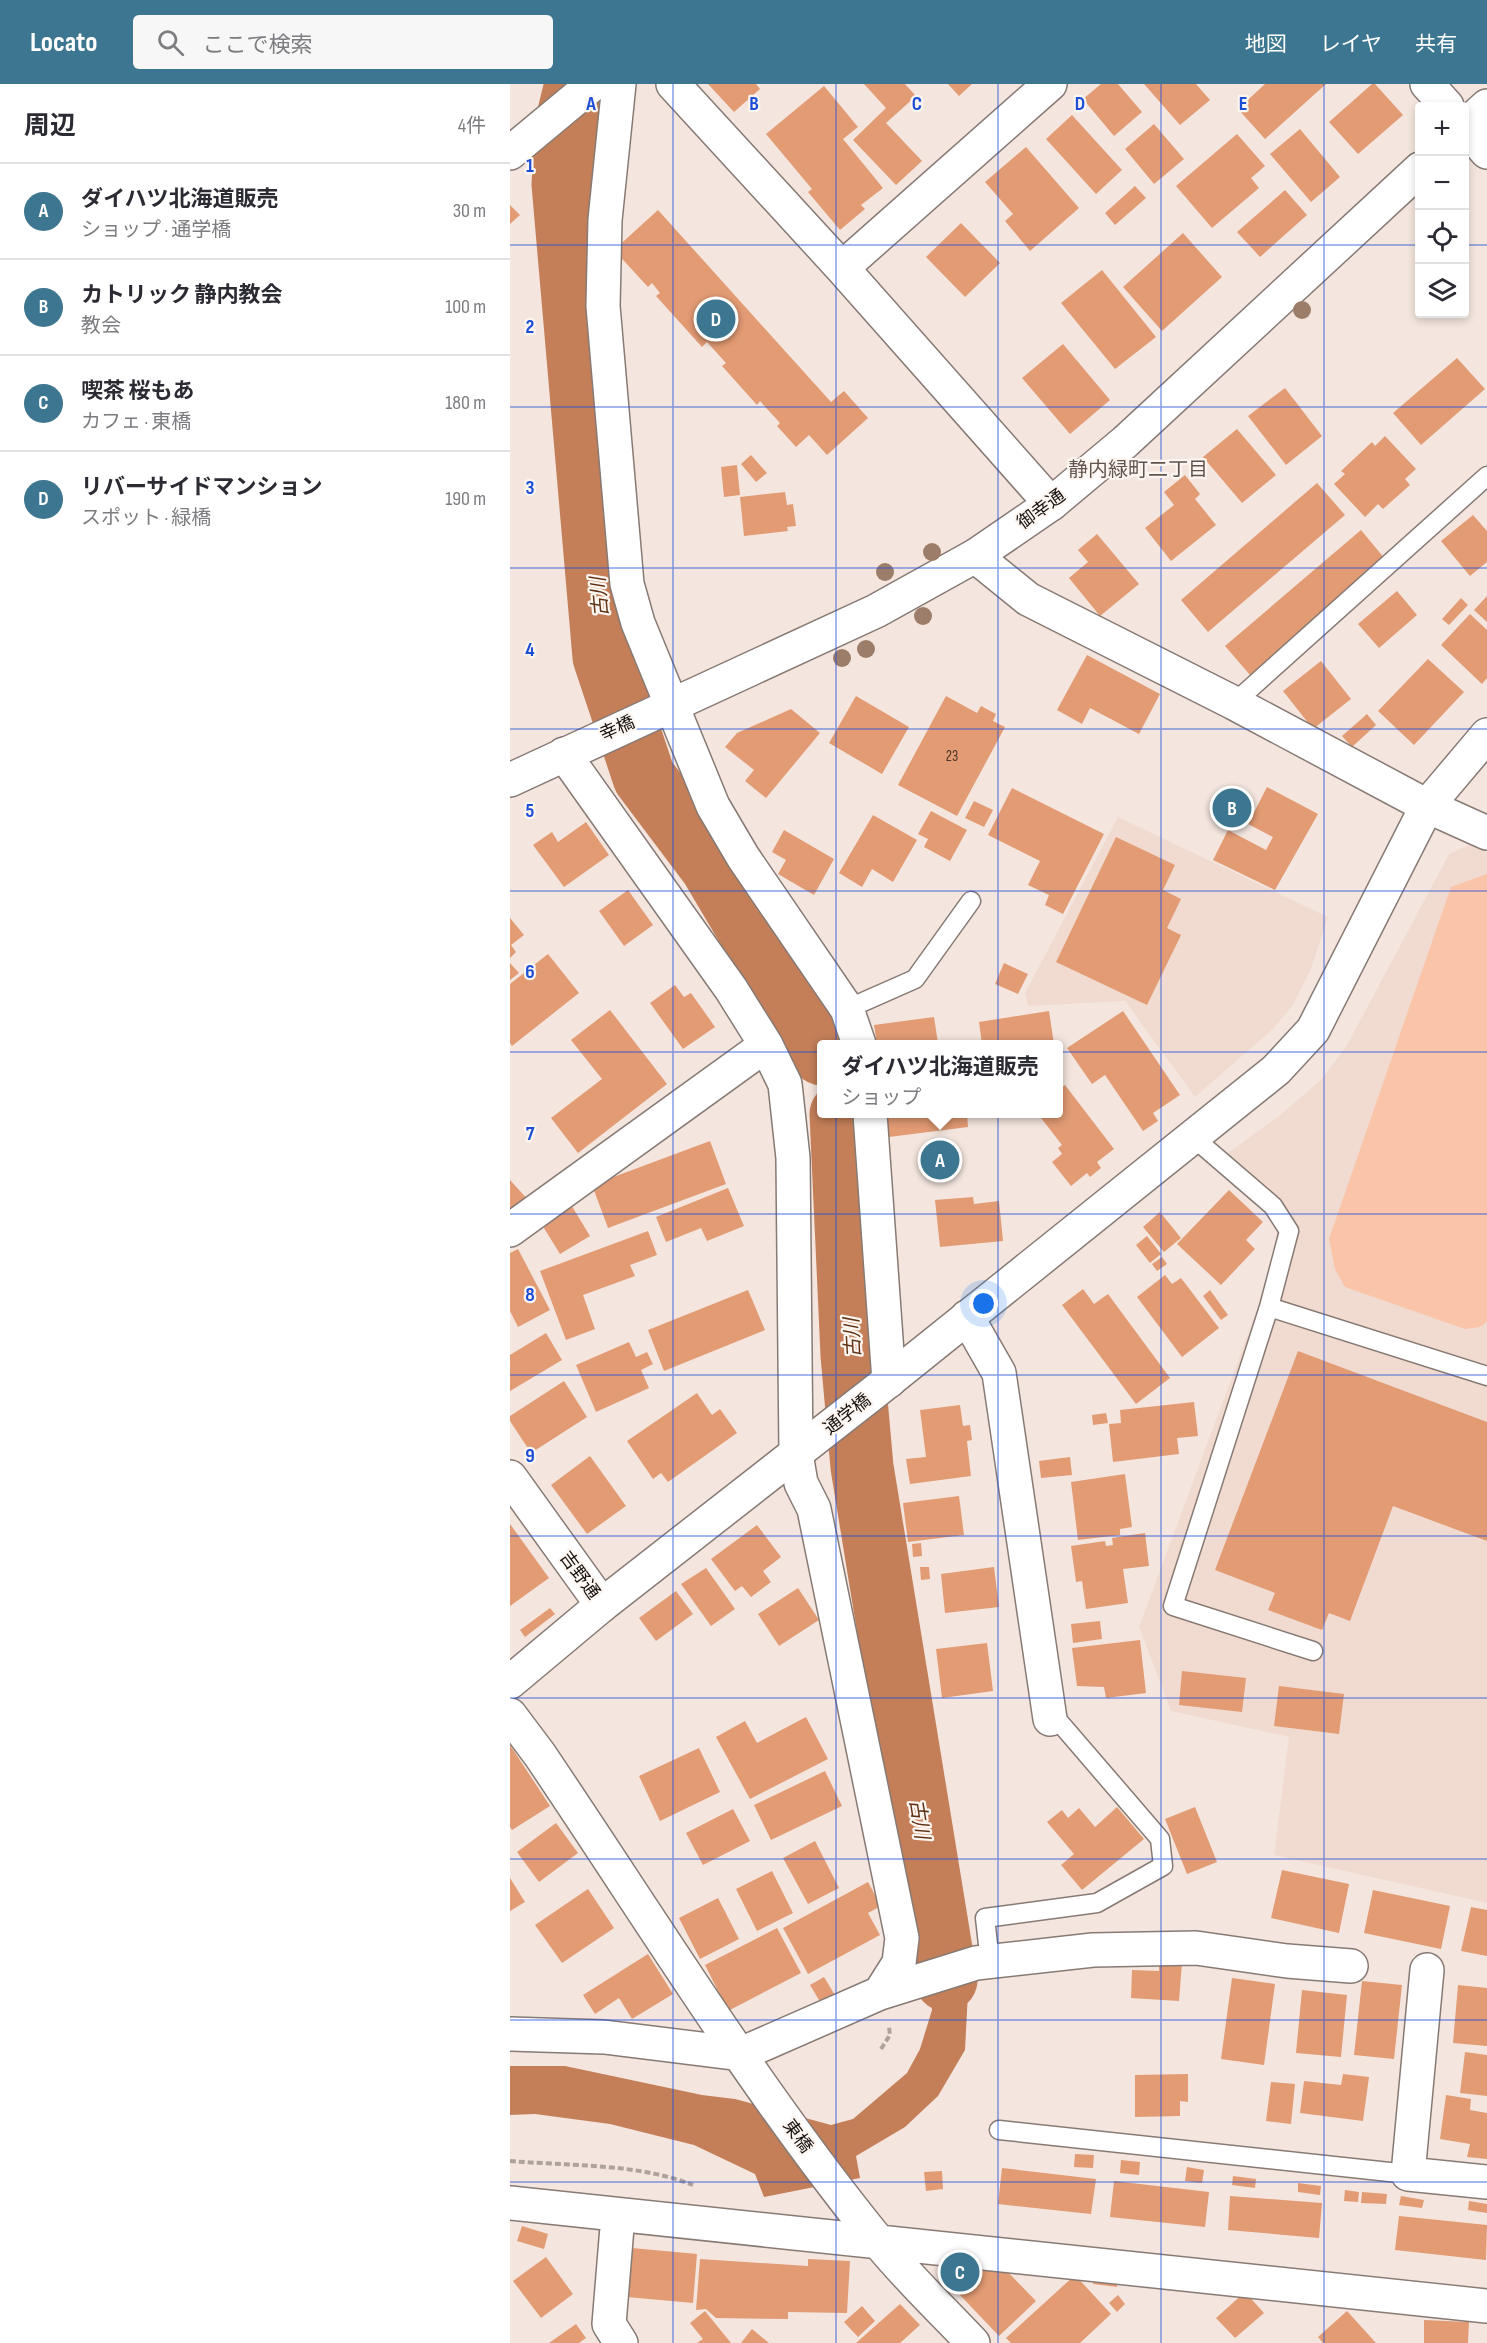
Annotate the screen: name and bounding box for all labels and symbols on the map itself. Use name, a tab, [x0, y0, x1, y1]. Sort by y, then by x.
text: A	[585, 92, 596, 116]
text: B	[749, 92, 759, 116]
text: C	[912, 92, 922, 116]
text: D	[1075, 92, 1085, 116]
text: E	[1239, 92, 1247, 116]
text: 1	[526, 154, 534, 178]
pin: D	[696, 296, 736, 342]
text: 2	[526, 315, 534, 339]
district label: 静内緑町二丁目	[1068, 458, 1208, 482]
text: 3	[526, 476, 535, 500]
street label: 御幸通	[1013, 485, 1069, 534]
water label: 古川	[586, 574, 614, 618]
text: 4	[525, 638, 535, 662]
street label: 幸橋	[596, 712, 638, 745]
house number: 23	[946, 747, 958, 766]
pin: B	[1212, 786, 1252, 830]
text: 5	[526, 799, 535, 823]
text: 6	[525, 960, 535, 984]
text: 7	[526, 1122, 535, 1146]
pin: A	[920, 1138, 960, 1182]
text: 8	[525, 1283, 535, 1307]
your location	[969, 1289, 998, 1318]
water label: 古川	[840, 1315, 866, 1359]
street label: 通学橋	[820, 1389, 875, 1439]
text: 9	[525, 1444, 535, 1468]
street label: 吉野通	[555, 1547, 604, 1603]
water label: 古川	[904, 1798, 934, 1843]
street label: 東橋	[779, 2116, 817, 2157]
pin: C	[940, 2250, 980, 2294]

